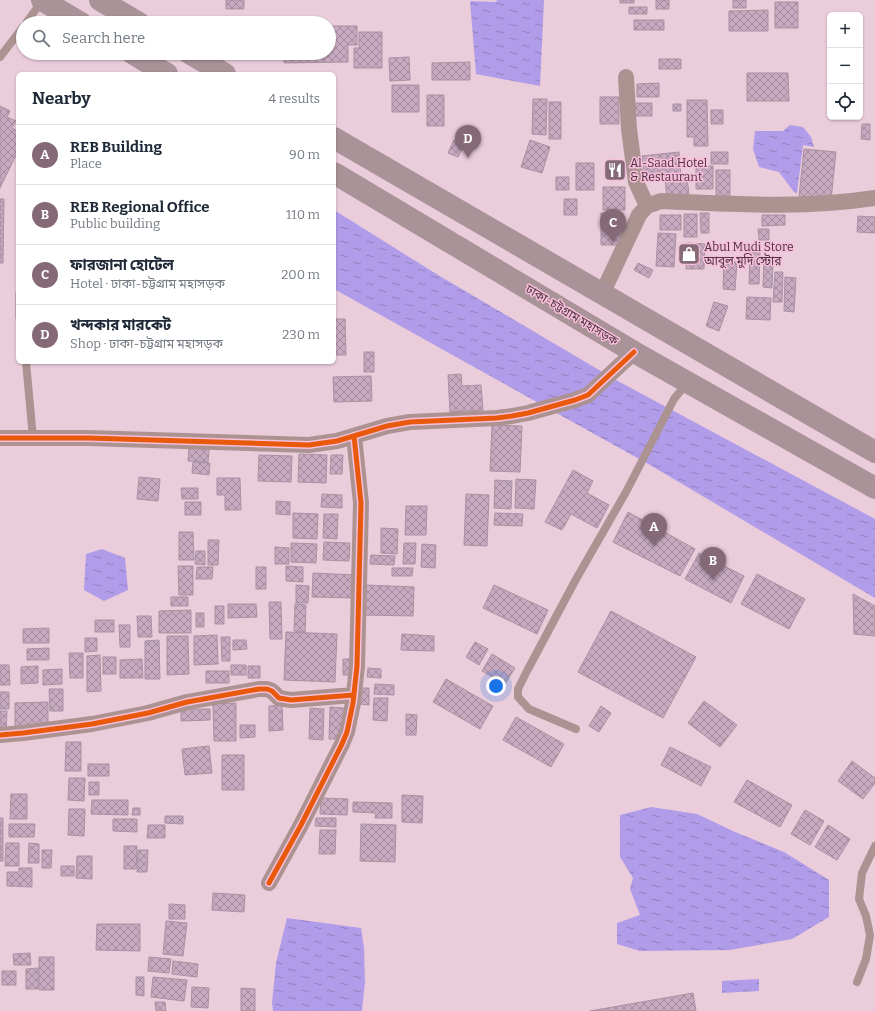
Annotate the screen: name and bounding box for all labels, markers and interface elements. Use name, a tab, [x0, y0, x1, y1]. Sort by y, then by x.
map controls	[827, 12, 863, 120]
button: +	[827, 12, 863, 48]
search box	[16, 16, 336, 60]
icon: search	[30, 27, 52, 49]
text: Search here	[62, 29, 145, 47]
button: −	[827, 48, 863, 84]
button: locate	[827, 84, 863, 120]
text: Nearby	[32, 88, 91, 109]
text: 4 results	[268, 91, 320, 106]
pin: D	[455, 125, 481, 158]
text: REB Building	[70, 138, 162, 156]
text: A	[40, 147, 50, 162]
text: 90 m	[289, 147, 320, 162]
text: Place	[70, 156, 102, 171]
place label: Al-Saad Hotel & Restaurant	[630, 156, 708, 184]
restaurant icon: Al-Saad Hotel & Restaurant	[602, 157, 628, 183]
text: REB Regional Office	[70, 198, 210, 216]
text: B	[41, 207, 49, 222]
text: 110 m	[286, 207, 320, 222]
pin: C	[600, 209, 626, 242]
text: Public building	[70, 216, 160, 231]
place label: Abul Mudi Store আবুল মুদি স্টোর	[703, 240, 794, 269]
shop icon: Abul Mudi Store আবুল মুদি স্টোর	[676, 241, 702, 267]
text: ফারজানা হোটেল	[70, 256, 174, 274]
text: C	[41, 267, 49, 282]
text: 200 m	[281, 267, 320, 282]
text: Hotel · ঢাকা-চট্টগ্রাম মহাসড়ক	[70, 276, 225, 291]
street label: ঢাকা-চট্টগ্রাম মহাসড়ক	[522, 281, 621, 348]
text: খন্দকার মারকেট	[70, 316, 171, 334]
text: D	[40, 327, 50, 342]
text: 230 m	[282, 327, 320, 342]
text: Shop · ঢাকা-চট্টগ্রাম মহাসড়ক	[70, 336, 223, 351]
pin: A	[641, 513, 667, 546]
pin: B	[700, 547, 726, 580]
your location	[486, 676, 506, 696]

